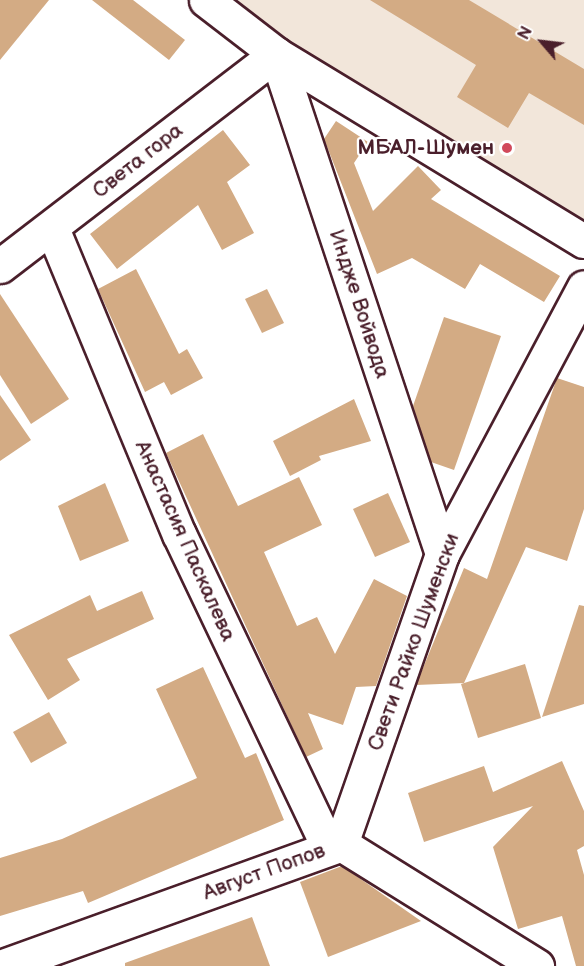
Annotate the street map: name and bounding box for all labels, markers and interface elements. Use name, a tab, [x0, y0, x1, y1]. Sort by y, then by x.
north arrow	[512, 12, 572, 72]
text: N	[514, 24, 537, 43]
street label: Света гора	[88, 118, 188, 204]
place label: МБАЛ-Шумен	[358, 135, 494, 161]
marker: МБАЛ-Шумен	[498, 139, 516, 157]
street label: Индже Войвода	[323, 226, 395, 382]
street label: Анастасия Паскалева	[129, 437, 241, 645]
street label: Свети Райко Шуменски	[363, 530, 465, 754]
street label: Август Попов	[199, 838, 329, 906]

